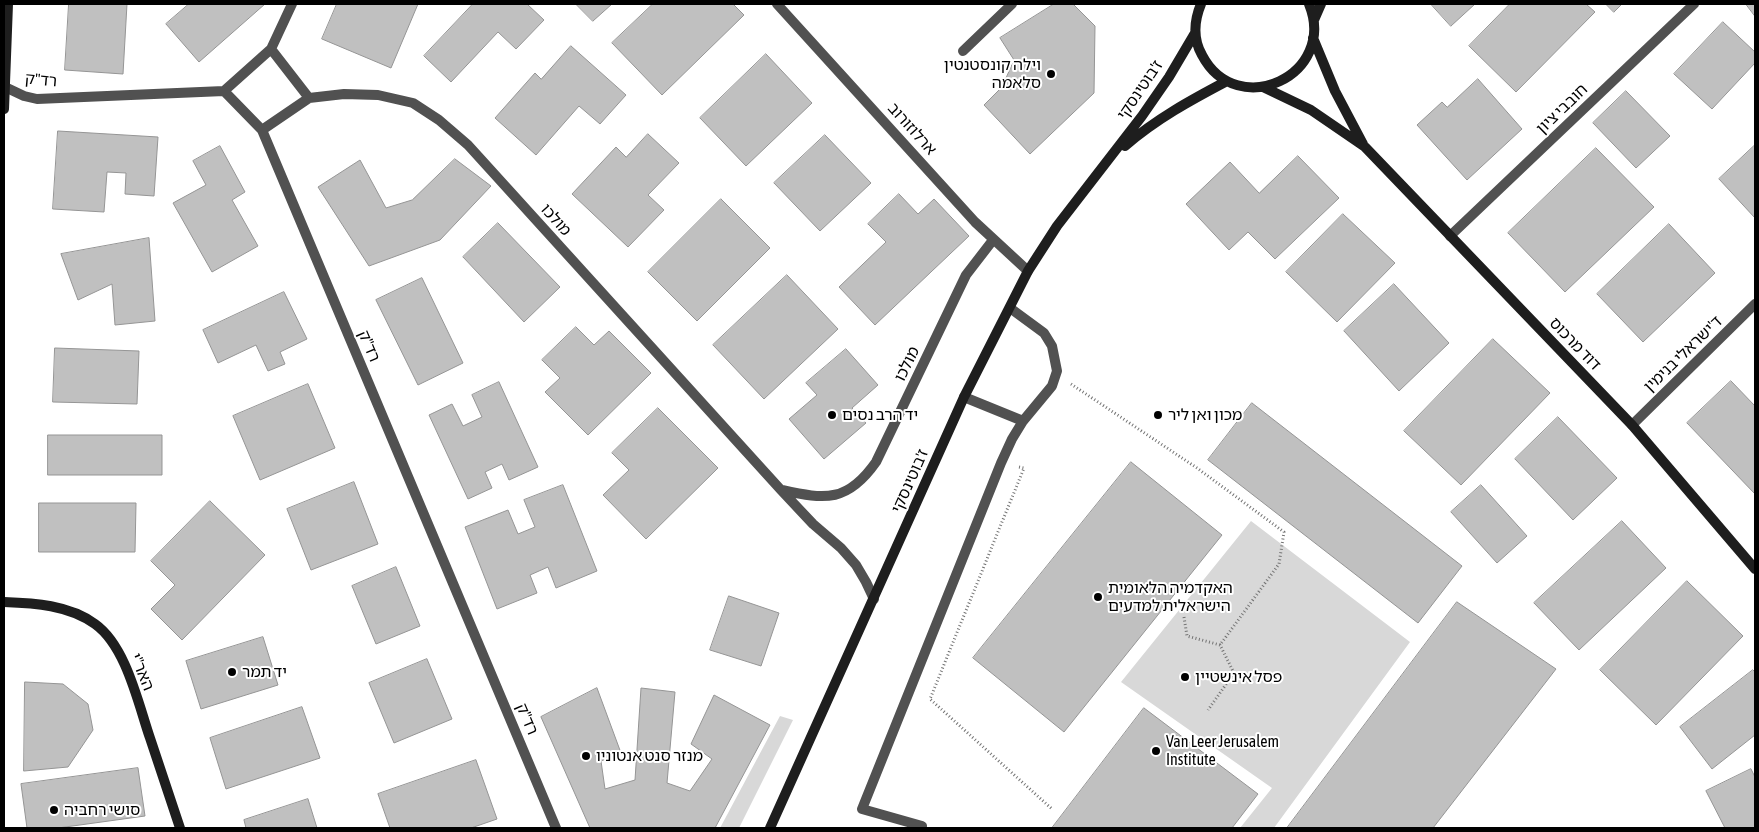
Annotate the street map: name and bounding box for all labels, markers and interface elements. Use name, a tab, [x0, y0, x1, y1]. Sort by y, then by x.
place label: וילה קונסטנטין סלאמה	[944, 55, 1041, 93]
street label: ז'בוטינסקי	[1113, 57, 1167, 123]
marker: וילה קונסטנטין סלאמה	[1045, 68, 1057, 80]
street label: רד"ק	[24, 69, 58, 91]
street label: חובבי ציון	[1532, 80, 1592, 138]
street label: ארלוזורוב	[884, 99, 940, 159]
street label: מולכו	[537, 200, 575, 240]
street label: ד'ישראלי בנימין	[1640, 312, 1726, 396]
street label: דוד מרכוס	[1545, 314, 1605, 374]
street label: רד"ק	[354, 327, 384, 365]
street label: מולכו	[890, 343, 924, 385]
place label: יד הרב נסים	[842, 405, 918, 425]
place label: מכון ואן ליר	[1168, 405, 1242, 425]
marker: יד הרב נסים	[826, 409, 838, 421]
marker: מכון ואן ליר	[1152, 409, 1164, 421]
street label: ז'בוטינסקי	[887, 446, 933, 516]
place label: האקדמיה הלאומית הישראלית למדעים	[1108, 578, 1233, 616]
marker: האקדמיה הלאומית הישראלית למדעים	[1092, 591, 1104, 603]
street label: האר"י	[126, 651, 158, 693]
place label: יד תמר	[242, 662, 287, 682]
marker: יד תמר	[226, 666, 238, 678]
place label: פסל אינשטיין	[1195, 667, 1282, 687]
marker: פסל אינשטיין	[1179, 671, 1191, 683]
street label: רד"ק	[512, 700, 542, 738]
place label: Van Leer Jerusalem Institute	[1166, 732, 1279, 770]
marker: Van Leer Jerusalem Institute	[1150, 745, 1162, 757]
place label: מנזר סנט אנטוניו	[596, 746, 703, 766]
marker: מנזר סנט אנטוניו	[580, 750, 592, 762]
place label: סושי רחביה	[64, 800, 140, 820]
marker: סושי רחביה	[48, 804, 60, 816]

